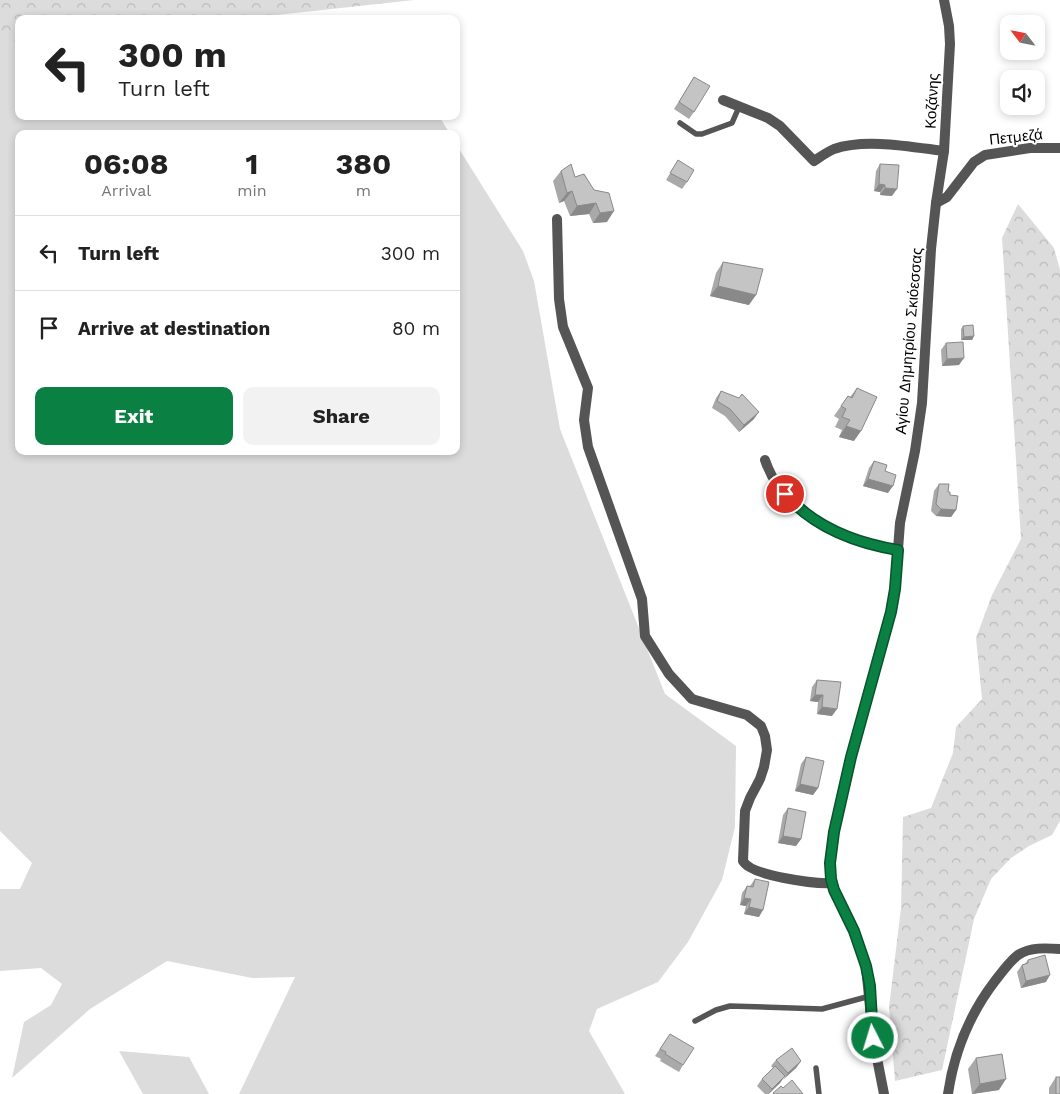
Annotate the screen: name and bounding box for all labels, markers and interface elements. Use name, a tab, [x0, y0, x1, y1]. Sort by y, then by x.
north arrow	[1000, 15, 1045, 60]
map controls	[1000, 15, 1045, 115]
text: 300 m	[118, 34, 227, 76]
icon: left	[35, 35, 100, 100]
button: sound	[1000, 70, 1045, 115]
street label: Κοζάνης	[922, 73, 942, 129]
text: Turn left	[118, 76, 210, 101]
street label: Πετμεζά	[988, 125, 1044, 149]
text: 06:08	[84, 146, 169, 181]
text: 1	[246, 146, 258, 181]
text: 380	[335, 146, 391, 181]
text: Arrival	[101, 181, 151, 200]
text: min	[237, 181, 267, 200]
text: m	[356, 181, 371, 200]
icon: left	[35, 239, 63, 267]
text: Turn left	[78, 242, 159, 265]
text: 300 m	[381, 242, 440, 265]
street label: Αγίου Δημητρίου Σκιόεσσας	[892, 247, 926, 435]
icon: arrive	[35, 314, 63, 342]
text: Arrive at destination	[78, 317, 270, 340]
text: 80 m	[392, 317, 440, 340]
button: Exit	[35, 387, 233, 445]
button: Share	[243, 387, 440, 445]
pin	[764, 473, 806, 515]
icon: arrive	[771, 480, 799, 508]
position arrow	[846, 1011, 898, 1063]

